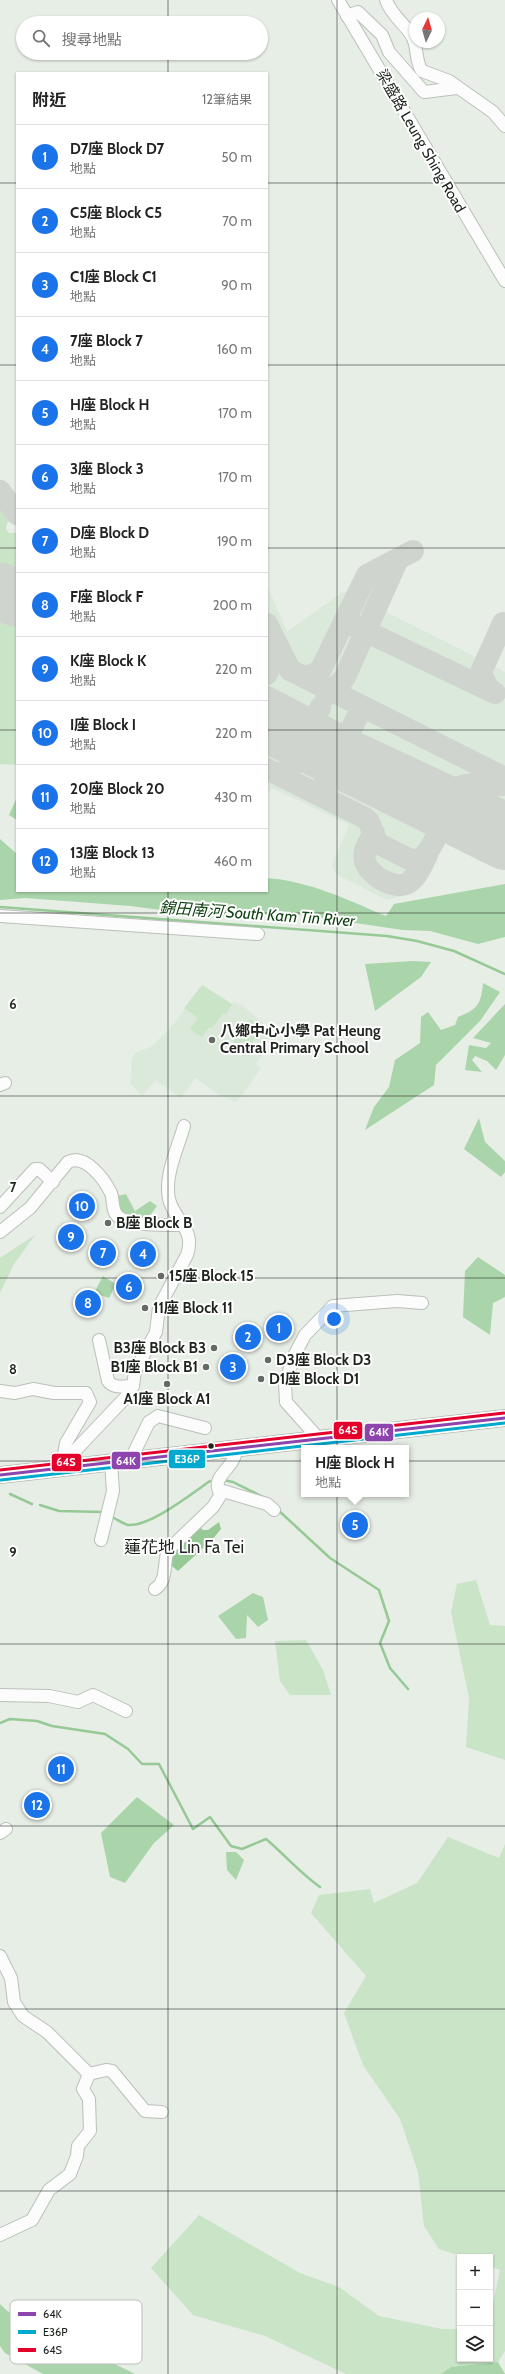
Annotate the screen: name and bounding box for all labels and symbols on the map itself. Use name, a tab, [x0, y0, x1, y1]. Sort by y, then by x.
north arrow	[409, 12, 445, 48]
street label: 梁盛路 Leung Shing Road	[373, 66, 469, 216]
water label: 錦田南河 South Kam Tin River	[158, 898, 357, 930]
text: 6	[9, 996, 17, 1012]
place label: 八鄉中心小學 Pat Heung Central Primary School	[220, 1022, 381, 1057]
marker: 八鄉中心小學 Pat Heung Central Primary School	[207, 1035, 217, 1045]
text: 7	[10, 1179, 17, 1195]
pin: 10	[69, 1191, 95, 1221]
place label: B座 Block B	[116, 1214, 192, 1232]
marker: B座 Block B	[103, 1218, 113, 1228]
pin: 9	[58, 1222, 84, 1252]
pin: 7	[90, 1238, 116, 1268]
pin: 4	[130, 1239, 156, 1269]
place label: 15座 Block 15	[169, 1267, 254, 1285]
marker: 15座 Block 15	[156, 1271, 166, 1281]
pin: 6	[116, 1272, 142, 1302]
pin: 8	[75, 1288, 101, 1318]
place label: 11座 Block 11	[153, 1299, 233, 1317]
marker: 11座 Block 11	[140, 1303, 150, 1313]
your location	[324, 1309, 344, 1329]
pin: 1	[266, 1313, 292, 1343]
pin: 2	[235, 1322, 261, 1352]
place label: B3座 Block B3	[113, 1339, 206, 1357]
marker: B3座 Block B3	[209, 1343, 219, 1353]
place label: D3座 Block D3	[276, 1351, 371, 1369]
pin: 3	[220, 1352, 246, 1382]
marker: D3座 Block D3	[263, 1355, 273, 1365]
place label: B1座 Block B1	[111, 1358, 198, 1376]
text: 8	[9, 1361, 17, 1377]
marker: B1座 Block B1	[201, 1362, 211, 1372]
place label: D1座 Block D1	[269, 1370, 359, 1388]
marker: D1座 Block D1	[256, 1374, 266, 1384]
marker: A1座 Block A1	[162, 1379, 172, 1389]
place label: A1座 Block A1	[124, 1390, 210, 1408]
line badge: 64S	[333, 1421, 363, 1440]
text: 64S	[338, 1423, 358, 1437]
line badge: 64K	[364, 1423, 394, 1442]
text: 64K	[369, 1425, 389, 1439]
unlabelled marker	[206, 1441, 216, 1451]
line badge: E36P	[168, 1449, 206, 1469]
line badge: 64K	[111, 1451, 141, 1470]
text: E36P	[175, 1452, 200, 1466]
line badge: 64S	[51, 1453, 82, 1472]
text: 64K	[116, 1454, 136, 1468]
text: 64S	[56, 1455, 76, 1469]
pin: 5	[342, 1510, 368, 1540]
district label: 蓮花地 Lin Fa Tei	[124, 1537, 244, 1557]
text: 9	[9, 1544, 17, 1560]
pin: 11	[48, 1754, 74, 1784]
pin: 12	[24, 1790, 50, 1820]
legend	[10, 2300, 142, 2364]
text: 64K	[43, 2307, 63, 2321]
text: E36P	[43, 2325, 68, 2339]
text: 64S	[43, 2343, 63, 2357]

